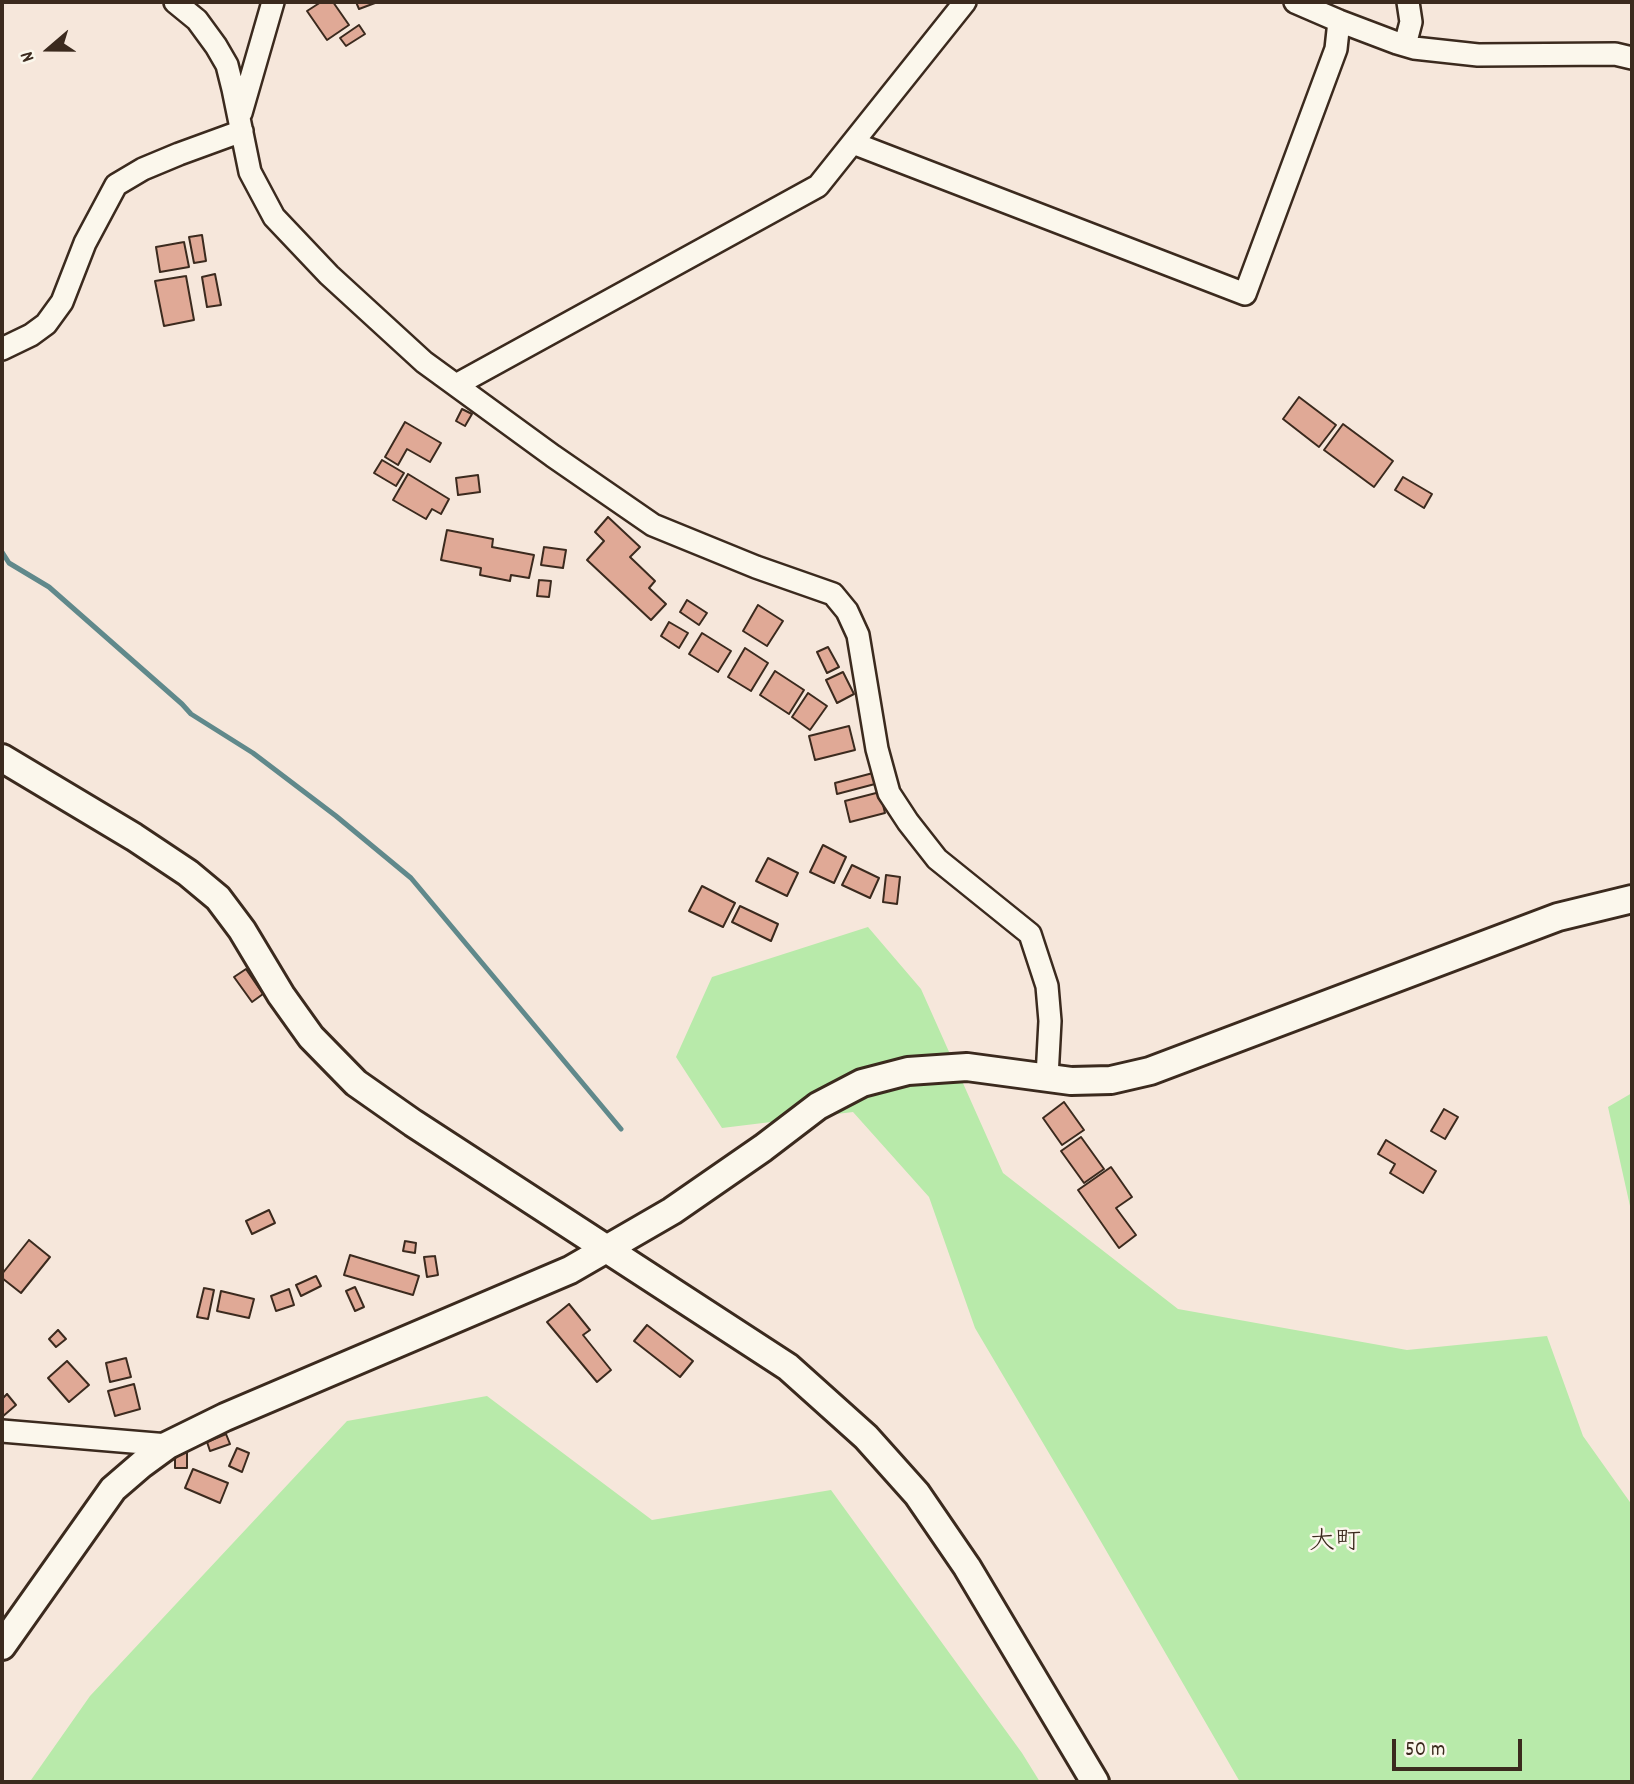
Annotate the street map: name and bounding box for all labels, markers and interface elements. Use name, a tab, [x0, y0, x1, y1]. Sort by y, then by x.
north arrow	[14, 14, 84, 84]
text: N	[15, 47, 43, 65]
district label: 大町	[1309, 1528, 1361, 1560]
scale bar	[1396, 1724, 1526, 1768]
text: 50 m	[1405, 1736, 1445, 1766]

